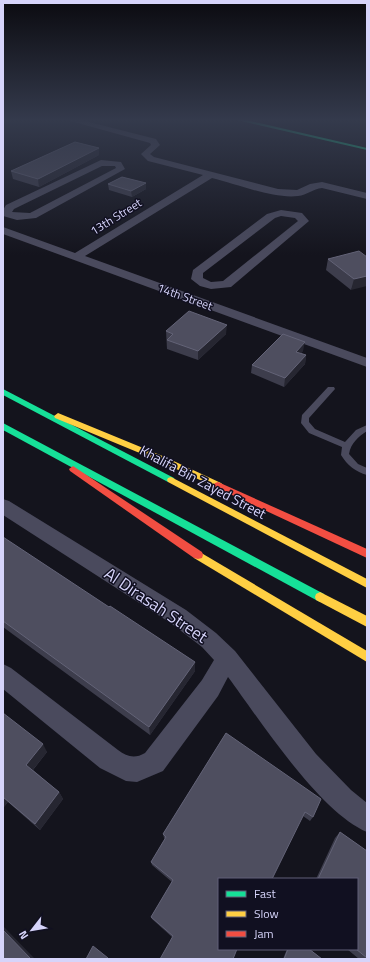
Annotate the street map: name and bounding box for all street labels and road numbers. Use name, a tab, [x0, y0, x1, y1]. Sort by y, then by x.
street label: 13th Street	[86, 193, 146, 240]
street label: 14th Street	[155, 278, 216, 316]
street label: Khalifa Bin Zayed Street	[136, 439, 270, 524]
street label: Al Dirasah Street	[99, 561, 213, 649]

